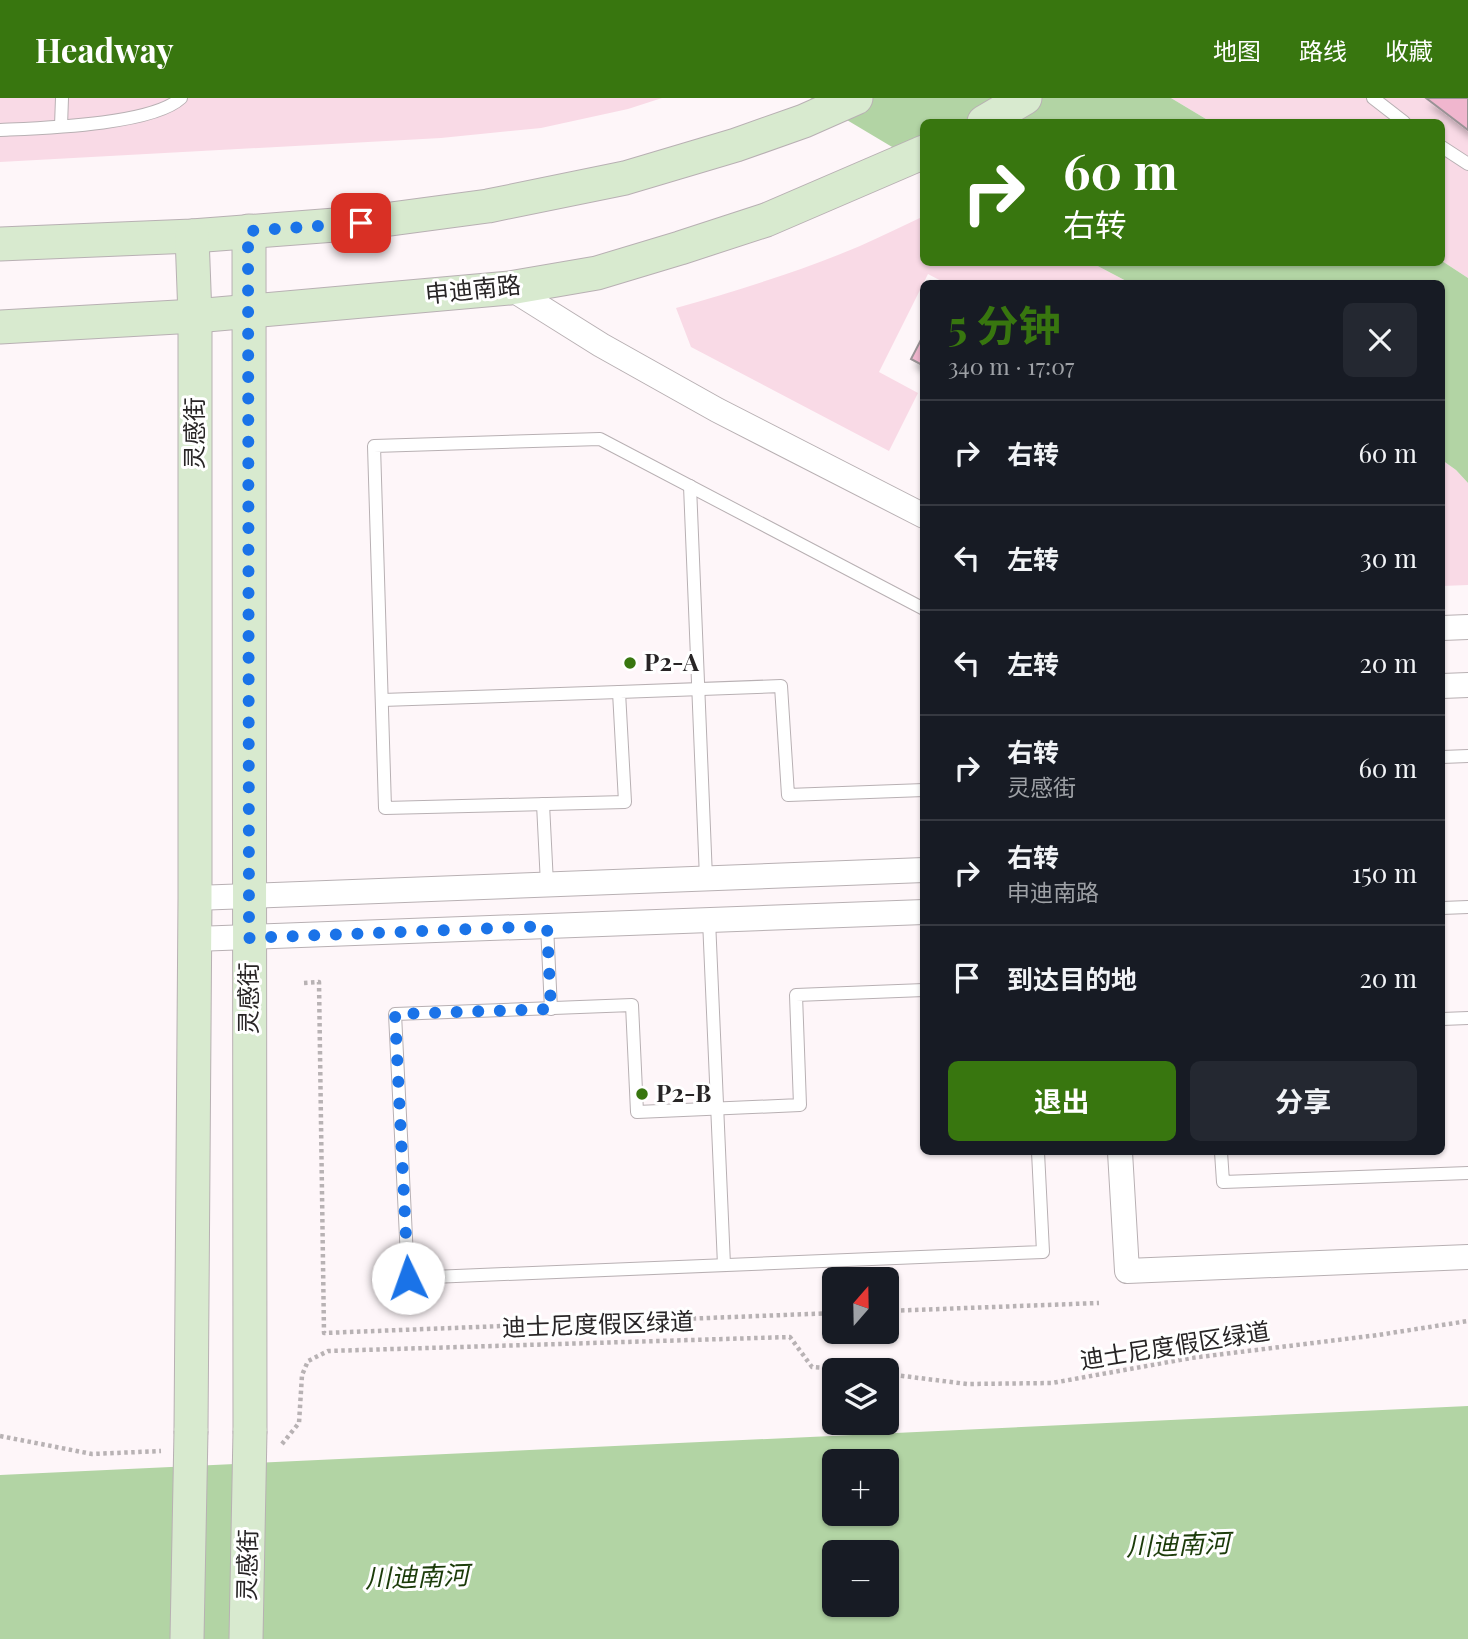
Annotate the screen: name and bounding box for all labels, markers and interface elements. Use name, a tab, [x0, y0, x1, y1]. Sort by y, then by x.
text: Headway	[35, 27, 174, 71]
text: 地图	[1213, 34, 1261, 66]
text: 路线	[1299, 34, 1347, 66]
text: 收藏	[1385, 34, 1433, 66]
text: 60 m	[1063, 137, 1178, 202]
icon: right	[948, 147, 1039, 238]
pin	[331, 193, 391, 253]
text: 右转	[1063, 202, 1127, 245]
icon: arrive	[342, 204, 380, 242]
street label: 申迪南路	[423, 267, 522, 309]
text: 5 分钟	[948, 296, 1060, 352]
button: close	[1343, 303, 1417, 377]
text: 340 m · 17:07	[948, 350, 1074, 381]
street label: 灵感街	[177, 397, 209, 469]
icon: right	[948, 434, 986, 472]
text: 60 m	[1358, 435, 1417, 470]
text: 右转	[1007, 436, 1059, 471]
icon: left	[948, 539, 986, 577]
text: 30 m	[1360, 540, 1417, 575]
text: 左转	[1007, 541, 1059, 576]
icon: left	[948, 644, 986, 682]
place label: P2-A	[644, 645, 700, 677]
text: 20 m	[1359, 645, 1417, 680]
text: 左转	[1007, 646, 1059, 681]
marker: P2-A	[622, 655, 638, 671]
text: 右转	[1007, 734, 1059, 769]
icon: right	[948, 749, 986, 787]
text: 60 m	[1358, 750, 1417, 785]
text: 灵感街	[1007, 771, 1076, 802]
text: 右转	[1007, 839, 1059, 874]
icon: right	[948, 854, 986, 892]
text: 150 m	[1352, 855, 1417, 890]
text: 申迪南路	[1007, 876, 1099, 907]
icon: arrive	[948, 959, 986, 997]
text: 20 m	[1359, 960, 1417, 995]
text: 到达目的地	[1007, 961, 1137, 996]
street label: 灵感街	[231, 962, 263, 1034]
button: 退出	[948, 1061, 1176, 1141]
button: 分享	[1190, 1061, 1417, 1141]
place label: P2-B	[656, 1076, 711, 1108]
marker: P2-B	[634, 1086, 650, 1102]
position arrow	[371, 1241, 445, 1315]
north arrow	[822, 1267, 900, 1344]
map controls	[822, 1267, 899, 1617]
street label: 迪士尼度假区绿道	[501, 1304, 694, 1342]
street label: 迪士尼度假区绿道	[1077, 1313, 1272, 1375]
button: layers	[822, 1358, 899, 1435]
button: +	[822, 1449, 899, 1526]
water label: 川迪南河	[1125, 1524, 1236, 1563]
street label: 灵感街	[229, 1529, 263, 1601]
button: −	[822, 1540, 899, 1617]
water label: 川迪南河	[364, 1556, 475, 1595]

